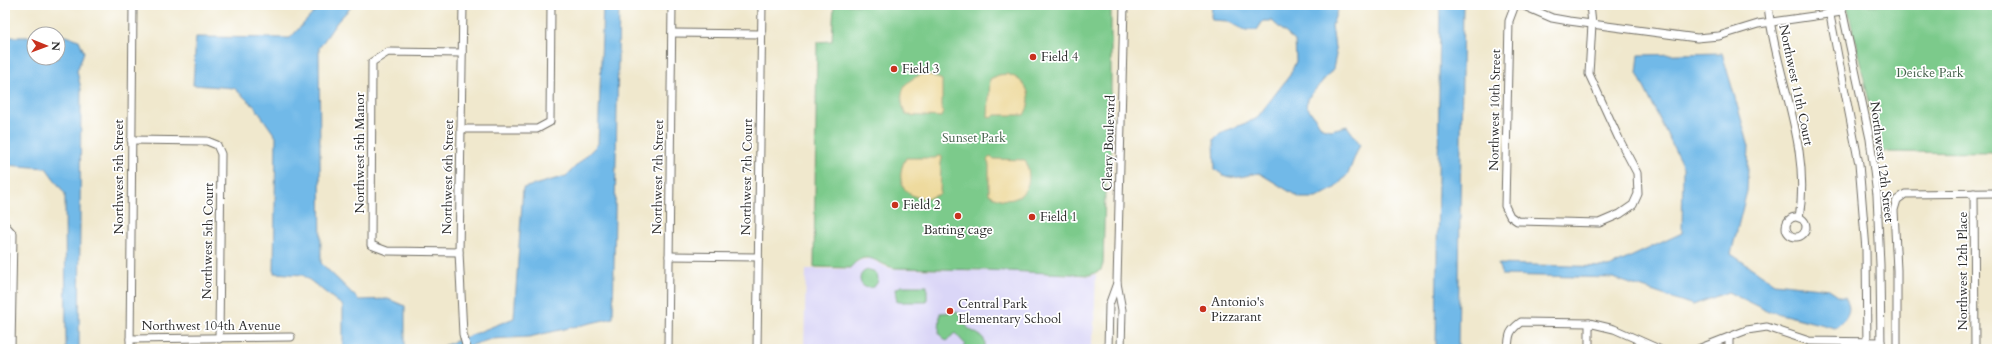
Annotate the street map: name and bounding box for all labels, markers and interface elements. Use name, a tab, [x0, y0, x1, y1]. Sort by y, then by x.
street label: Northwest 11th Court	[1774, 23, 1818, 147]
north arrow	[26, 26, 66, 66]
text: N	[48, 41, 63, 52]
place label: Field 4	[1041, 48, 1079, 66]
street label: Northwest 10th Street	[1485, 49, 1505, 171]
marker: Field 4	[1028, 52, 1038, 62]
place label: Field 3	[902, 60, 939, 78]
marker: Field 3	[889, 64, 899, 74]
park label: Deicke Park	[1896, 64, 1964, 82]
street label: Northwest 5th Manor	[351, 92, 369, 213]
street label: Cleary Boulevard	[1098, 95, 1120, 191]
street label: Northwest 12th Street	[1866, 101, 1898, 223]
street label: Northwest 7th Court	[737, 118, 757, 236]
street label: Northwest 5th Street	[110, 119, 128, 235]
street label: Northwest 6th Street	[438, 119, 458, 235]
street label: Northwest 7th Street	[648, 119, 668, 235]
park label: Sunset Park	[942, 129, 1006, 147]
street label: Northwest 5th Court	[198, 182, 218, 300]
place label: Field 2	[903, 196, 941, 214]
marker: Field 2	[890, 200, 900, 210]
place label: Field 1	[1040, 208, 1077, 226]
marker: Batting cage	[953, 211, 963, 221]
street label: Northwest 12th Place	[1954, 211, 1972, 330]
marker: Field 1	[1027, 212, 1037, 222]
place label: Batting cage	[923, 221, 993, 239]
place label: Antonio's Pizzarant	[1211, 293, 1264, 326]
place label: Central Park Elementary School	[958, 295, 1062, 328]
marker: Antonio's Pizzarant	[1198, 304, 1208, 314]
marker: Central Park Elementary School	[945, 306, 955, 316]
street label: Northwest 104th Avenue	[141, 317, 281, 335]

